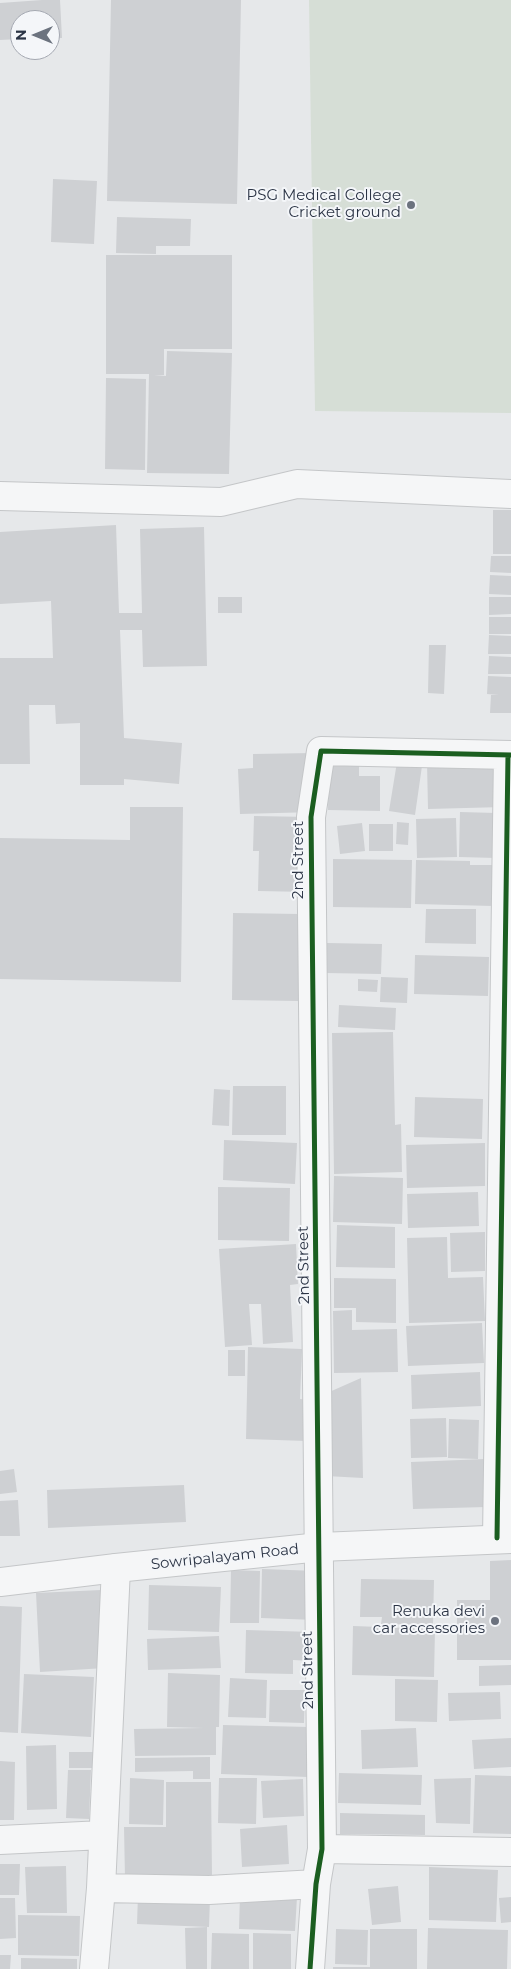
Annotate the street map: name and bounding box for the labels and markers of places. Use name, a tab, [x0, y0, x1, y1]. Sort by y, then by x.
place label: PSG Medical College Cricket ground	[246, 187, 401, 222]
marker: PSG Medical College Cricket ground	[405, 199, 417, 211]
place label: Renuka devi car accessories	[373, 1603, 485, 1638]
marker: Renuka devi car accessories	[489, 1615, 501, 1627]

